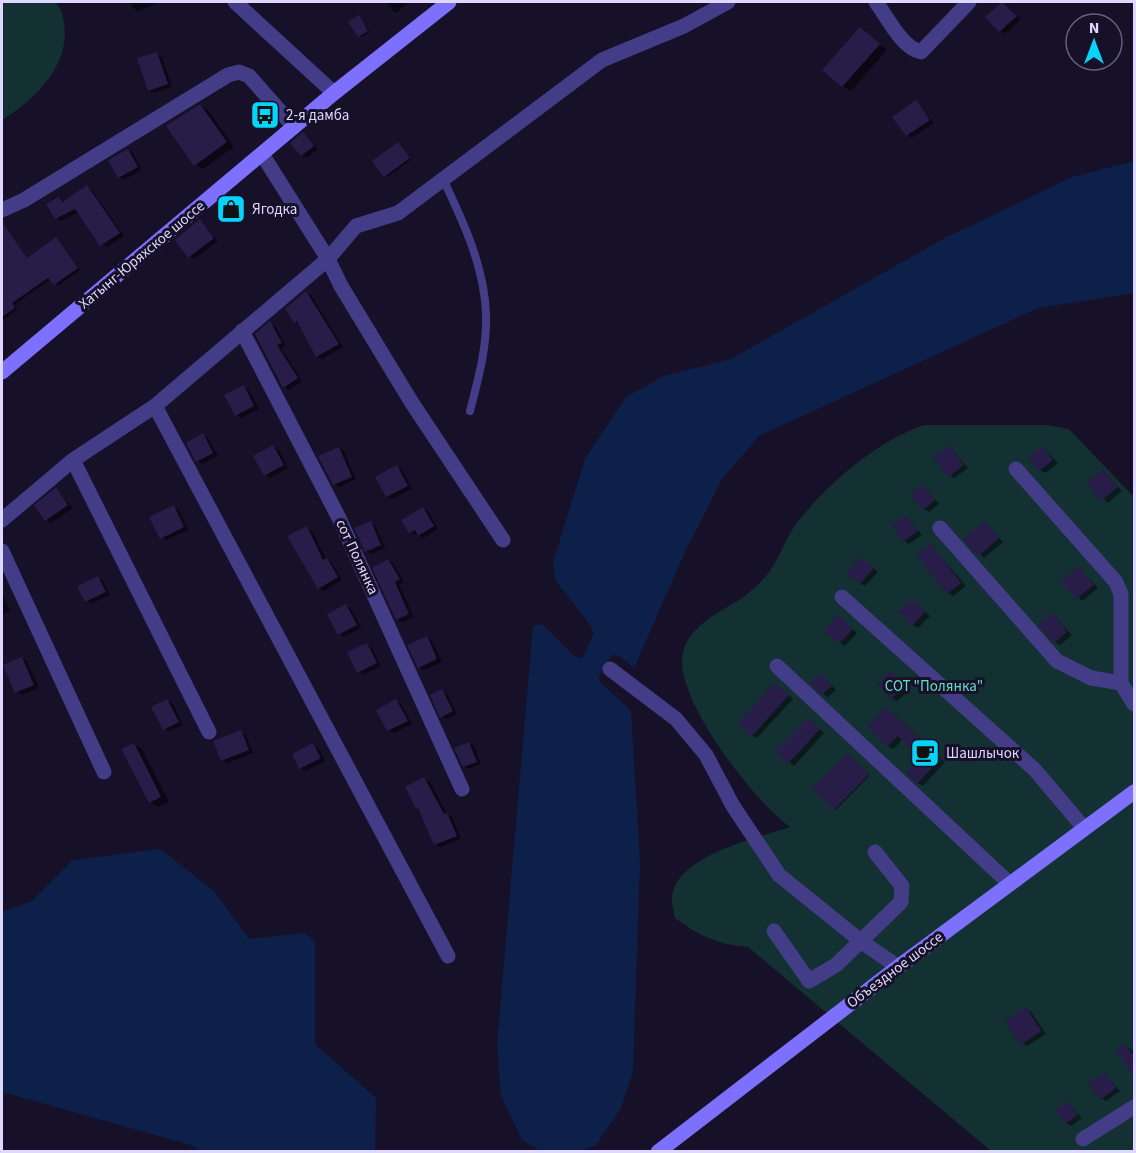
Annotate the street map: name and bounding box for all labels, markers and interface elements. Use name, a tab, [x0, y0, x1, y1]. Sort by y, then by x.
north arrow	[1064, 12, 1124, 72]
text: N	[1089, 17, 1099, 39]
bus stop icon: 2-я дамба	[249, 99, 281, 131]
place label: 2-я дамба	[286, 105, 349, 126]
shop icon: Ягодка	[215, 193, 247, 225]
street label: Хатынг-Юряхское шоссе	[74, 196, 210, 314]
place label: Ягодка	[252, 199, 297, 220]
street label: сот Полянка	[330, 516, 384, 598]
park label: СОТ "Полянка"	[885, 676, 983, 697]
cafe icon: Шашлычок	[909, 737, 941, 769]
place label: Шашлычок	[946, 743, 1020, 764]
street label: Объездное шоссе	[843, 927, 947, 1013]

